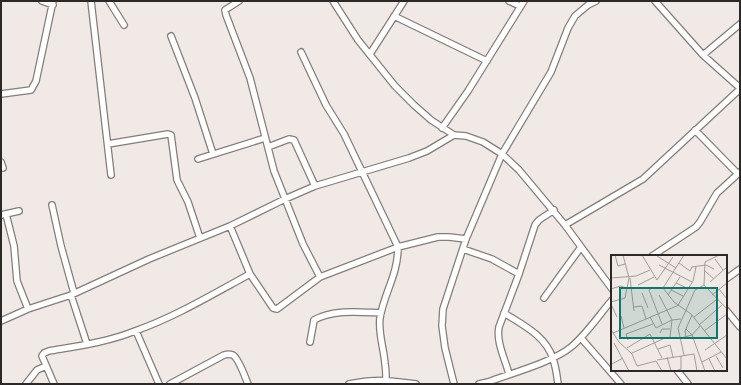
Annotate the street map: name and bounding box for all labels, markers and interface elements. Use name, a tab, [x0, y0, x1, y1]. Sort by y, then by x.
inset map	[611, 255, 727, 371]

